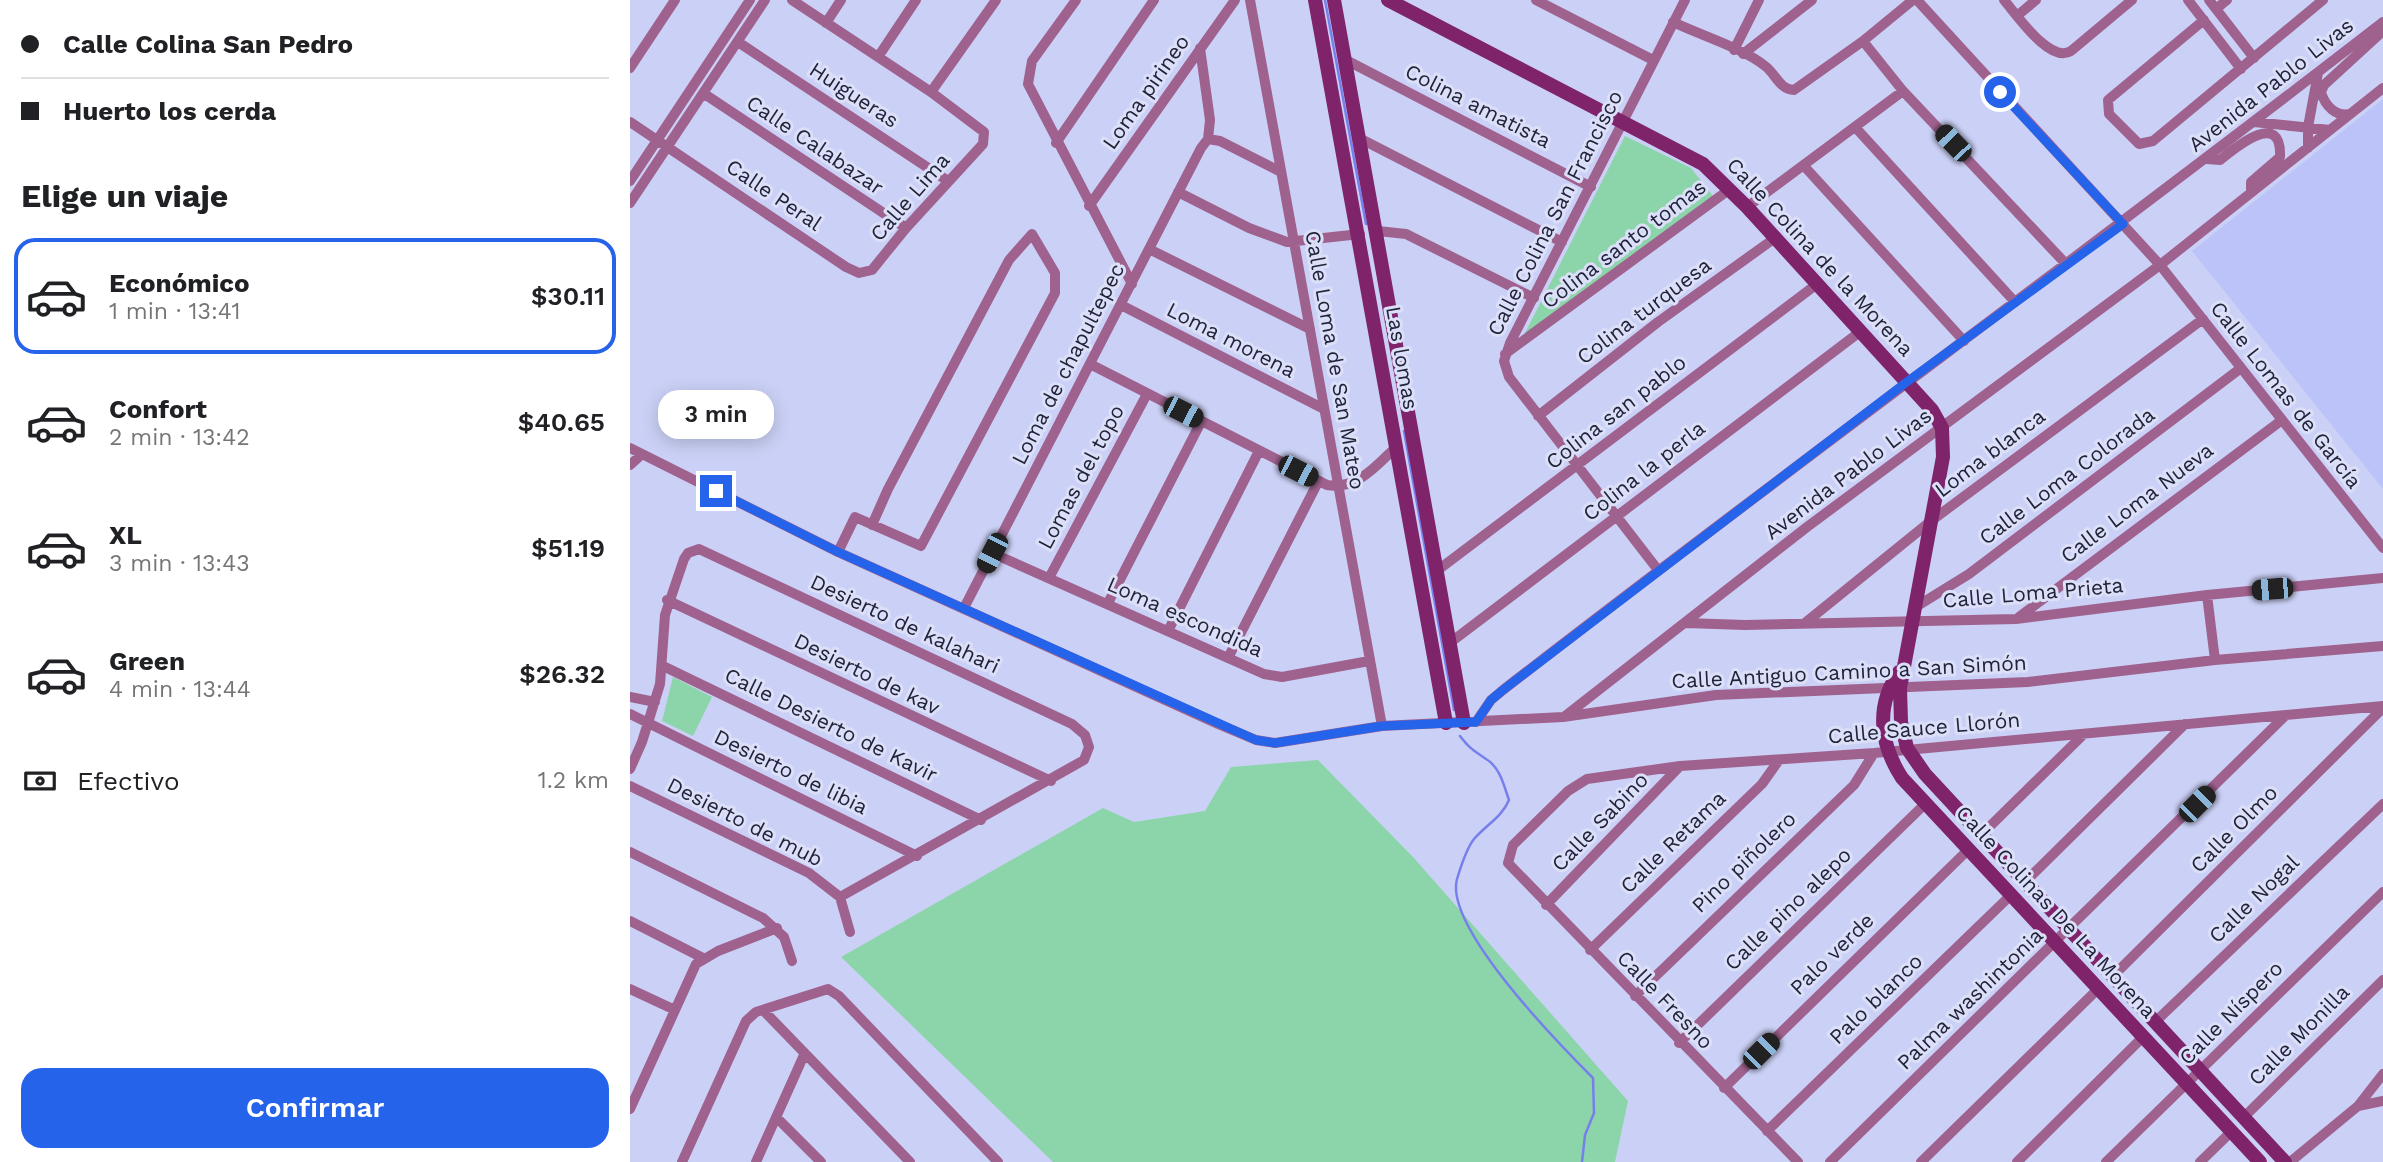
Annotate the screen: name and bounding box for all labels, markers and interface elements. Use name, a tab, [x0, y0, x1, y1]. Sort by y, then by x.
street label: Avenida Pablo Livas	[2183, 12, 2358, 157]
text: Calle Colina San Pedro	[63, 29, 353, 59]
street label: Loma pirineo	[1097, 30, 1194, 154]
street label: Huigueras	[805, 57, 904, 133]
street label: Colina amatista	[1401, 58, 1555, 153]
route start	[1984, 76, 2016, 108]
street label: Calle Colina San Francisco	[1482, 86, 1627, 340]
street label: Calle Calabazar	[742, 90, 889, 200]
text: Huerto los cerda	[63, 96, 276, 126]
car	[1931, 121, 1976, 165]
street label: Calle Lima	[865, 147, 955, 246]
street label: Calle Colina de la Morena	[1722, 152, 1919, 361]
street label: Calle Peral	[722, 154, 827, 236]
street label: Colina santo tomas	[1537, 174, 1711, 313]
text: Elige un viaje	[21, 177, 228, 215]
street label: Calle Loma de San Mateo	[1300, 229, 1371, 491]
street label: Colina turquesa	[1572, 252, 1716, 369]
street label: Loma de chapultepec	[1006, 259, 1129, 469]
icon: car	[25, 265, 88, 328]
text: Económico	[109, 268, 250, 298]
text: $30.11	[531, 281, 605, 311]
street label: Loma morena	[1163, 296, 1300, 383]
street label: Calle Lomas de García	[2206, 296, 2367, 493]
text: 1 min · 13:41	[109, 298, 240, 325]
street label: Las lomas	[1381, 304, 1424, 412]
street label: Colina san pablo	[1541, 349, 1691, 474]
callout: 3 min	[658, 390, 774, 438]
icon: car	[25, 391, 88, 454]
car	[1160, 393, 1207, 431]
text: Confort	[109, 394, 207, 424]
street label: Lomas del topo	[1032, 400, 1129, 553]
text: 3 min	[684, 401, 748, 428]
street label: Calle Loma Colorada	[1974, 401, 2159, 550]
street label: Avenida Pablo Livas	[1759, 403, 1936, 544]
street label: Loma blanca	[1930, 403, 2050, 502]
text: $40.65	[518, 407, 605, 437]
street label: Colina la perla	[1578, 415, 1710, 526]
text: 2 min · 13:42	[109, 424, 250, 451]
street label: Calle Loma Nueva	[2056, 437, 2218, 568]
car	[1275, 452, 1322, 490]
route end	[700, 475, 732, 507]
icon: car	[25, 517, 88, 580]
text: XL	[109, 520, 142, 550]
car	[974, 530, 1011, 576]
text: $51.19	[531, 533, 605, 563]
text: 3 min · 13:43	[109, 550, 250, 577]
street label: Desierto de kalahari	[807, 569, 1004, 678]
street label: Loma escondida	[1103, 571, 1267, 662]
street label: Calle Loma Prieta	[1942, 572, 2124, 613]
car	[2251, 577, 2294, 601]
street label: Desierto de kav	[790, 627, 944, 720]
icon: car	[25, 643, 88, 706]
text: Green	[109, 646, 185, 676]
street label: Calle Antiguo Camino a San Simón	[1671, 650, 2027, 693]
text: $26.32	[519, 659, 605, 689]
street label: Calle Desierto de Kavir	[721, 662, 942, 787]
text: 4 min · 13:44	[109, 676, 251, 703]
street label: Calle Sauce Llorón	[1827, 707, 2021, 748]
street label: Desierto de libia	[710, 724, 872, 820]
icon: cash	[21, 762, 59, 800]
text: Efectivo	[77, 766, 180, 796]
text: 1.2 km	[538, 767, 609, 794]
street label: Calle Sabino	[1546, 767, 1653, 876]
street label: Desierto de mub	[663, 772, 827, 872]
street label: Calle Olmo	[2185, 780, 2282, 877]
car	[2175, 782, 2220, 826]
street label: Calle Retama	[1615, 785, 1730, 898]
street label: Calle Colinas De La Morena	[1951, 800, 2162, 1023]
street label: Pino piñolero	[1686, 806, 1801, 917]
street label: Calle pino alepo	[1719, 842, 1856, 975]
street label: Calle Nogal	[2203, 849, 2304, 948]
street label: Palo verde	[1785, 908, 1879, 1000]
street label: Palma washintonia	[1892, 923, 2048, 1075]
street label: Calle Fresno	[1612, 945, 1719, 1054]
street label: Palo blanco	[1824, 948, 1927, 1049]
street label: Calle Níspero	[2174, 956, 2288, 1070]
street label: Calle Monilla	[2243, 979, 2354, 1090]
car	[1739, 1029, 1784, 1073]
button: Confirmar	[21, 1068, 609, 1148]

